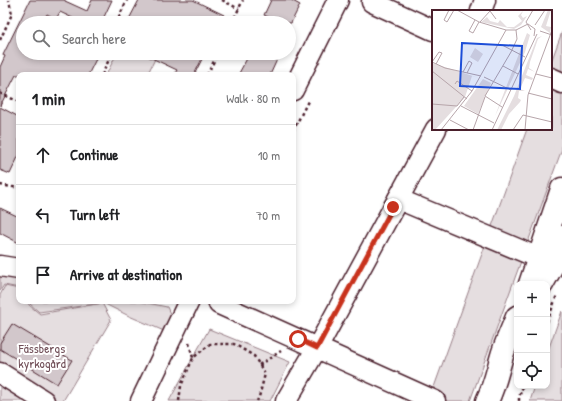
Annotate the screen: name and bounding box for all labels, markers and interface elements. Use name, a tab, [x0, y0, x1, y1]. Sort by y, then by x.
inset map	[432, 10, 552, 130]
search box	[16, 16, 296, 60]
icon: search	[30, 27, 52, 49]
text: Search here	[62, 28, 126, 49]
text: 1 min	[32, 87, 65, 110]
text: Walk · 80 m	[226, 89, 280, 107]
icon: ahead	[32, 144, 54, 166]
text: Continue	[70, 144, 118, 165]
text: 10 m	[258, 146, 280, 164]
route end	[384, 198, 402, 216]
icon: left	[32, 204, 54, 226]
text: Turn left	[70, 204, 120, 225]
text: 70 m	[256, 206, 280, 224]
icon: arrive	[32, 264, 54, 286]
text: Arrive at destination	[70, 264, 182, 285]
map controls	[514, 281, 550, 389]
button: +	[514, 281, 550, 317]
button: −	[514, 317, 550, 353]
route start	[289, 330, 307, 348]
park label: Fässbergs kyrkogård	[18, 339, 66, 372]
button: locate	[514, 353, 550, 389]

